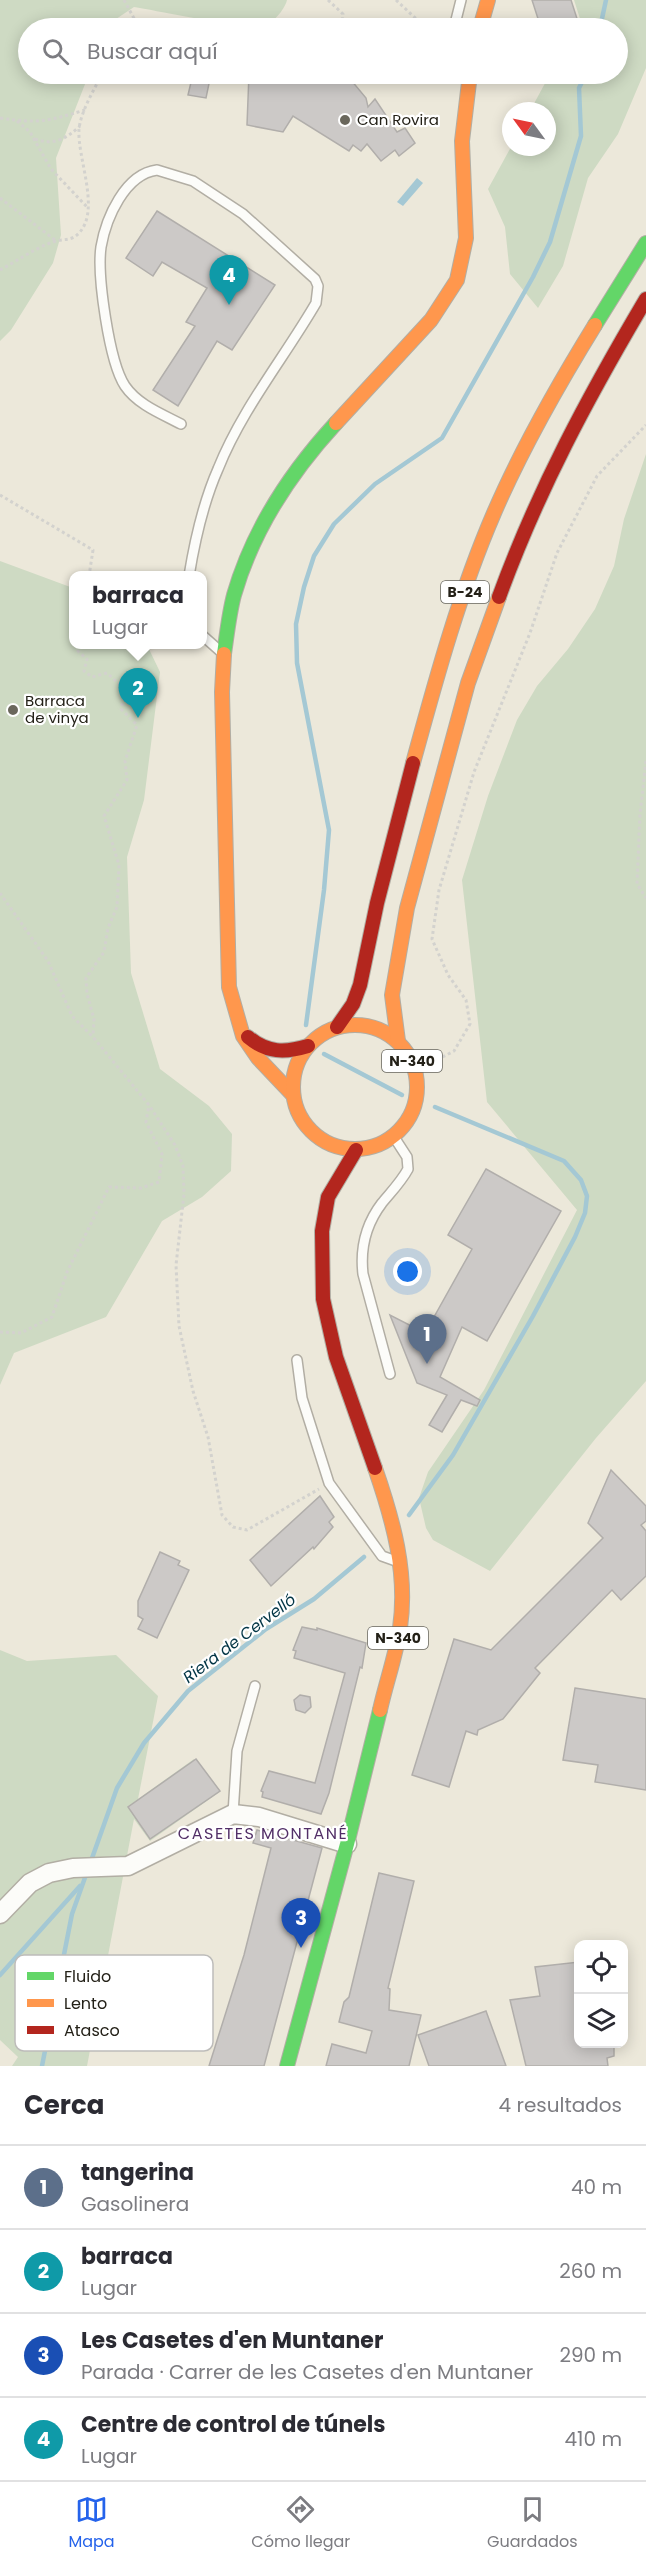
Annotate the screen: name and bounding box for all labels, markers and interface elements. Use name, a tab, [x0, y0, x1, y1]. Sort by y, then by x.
search box	[18, 18, 628, 84]
icon: search	[39, 35, 72, 68]
text: Buscar aquí	[87, 36, 218, 67]
north arrow	[502, 102, 556, 156]
place label: Can Rovira	[357, 109, 439, 130]
marker: Can Rovira	[338, 113, 352, 127]
pin: 4	[210, 256, 248, 305]
popup	[69, 571, 207, 649]
text: barraca	[92, 580, 184, 611]
road number: B-24	[441, 581, 489, 603]
text: Lugar	[92, 613, 148, 641]
pin: 2	[118, 668, 158, 718]
place label: Barraca de vinya	[25, 690, 89, 728]
marker: Barraca de vinya	[6, 703, 20, 717]
road number: N-340	[382, 1050, 442, 1072]
your location	[393, 1257, 422, 1286]
pin: 1	[408, 1314, 446, 1364]
water label: Riera de Cervelló	[178, 1588, 300, 1688]
road number: N-340	[368, 1627, 428, 1649]
district label: CASETES MONTANÉ	[178, 1822, 348, 1845]
pin: 3	[282, 1898, 320, 1948]
map controls	[574, 1940, 628, 2048]
button: locate	[574, 1940, 628, 1994]
legend	[15, 1955, 213, 2051]
text: Fluido	[64, 1965, 111, 1988]
text: Lento	[64, 1992, 107, 2015]
button: layers	[574, 1994, 628, 2048]
text: Atasco	[64, 2019, 120, 2042]
text: Cerca	[24, 2087, 104, 2123]
text: 4 resultados	[499, 2091, 622, 2119]
text: tangerina	[81, 2157, 194, 2188]
text: 1	[40, 2173, 47, 2201]
text: 40 m	[571, 2173, 622, 2201]
text: Gasolinera	[81, 2190, 189, 2218]
text: barraca	[81, 2241, 173, 2272]
text: 2	[38, 2257, 49, 2285]
text: 260 m	[559, 2257, 622, 2285]
text: Lugar	[81, 2274, 137, 2302]
text: Les Casetes d'en Muntaner	[81, 2325, 383, 2356]
text: 3	[37, 2341, 50, 2369]
text: 290 m	[559, 2341, 622, 2369]
text: Parada · Carrer de les Casetes d'en Muntaner	[81, 2358, 533, 2386]
text: Centre de control de túnels	[81, 2409, 386, 2440]
text: 4	[37, 2425, 50, 2453]
text: 410 m	[565, 2425, 622, 2453]
text: Lugar	[81, 2442, 137, 2470]
tab: Mapa	[68, 2493, 115, 2554]
tab: Cómo llegar	[251, 2493, 350, 2554]
tab: Guardados	[487, 2493, 578, 2554]

